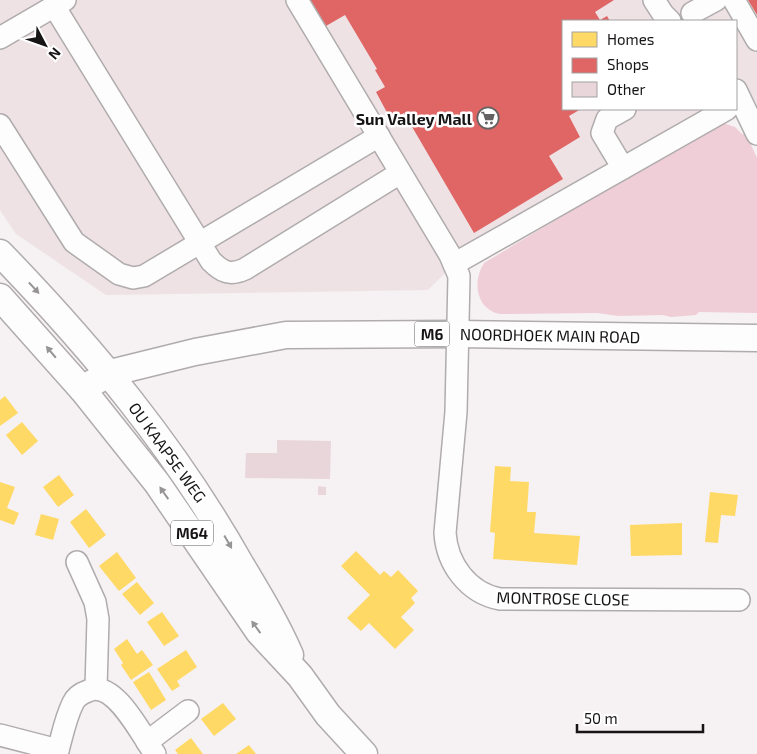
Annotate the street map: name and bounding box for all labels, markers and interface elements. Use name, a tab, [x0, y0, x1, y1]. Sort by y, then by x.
north arrow	[20, 20, 70, 70]
legend	[562, 20, 737, 110]
text: Homes	[607, 30, 654, 48]
text: N	[45, 44, 65, 63]
text: Shops	[607, 55, 649, 73]
text: Other	[607, 80, 646, 98]
supermarket icon: Sun Valley Mall	[476, 106, 500, 130]
place label: Sun Valley Mall	[356, 109, 473, 129]
one-way arrow	[28, 282, 40, 294]
road number: M6	[414, 322, 450, 346]
street label: NOORDHOEK MAIN ROAD	[460, 324, 640, 346]
one-way arrow	[45, 347, 57, 359]
street label: OU KAAPSE WEG	[125, 398, 211, 506]
one-way arrow	[159, 486, 169, 499]
road number: M64	[171, 520, 213, 546]
one-way arrow	[224, 534, 232, 549]
street label: MONTROSE CLOSE	[496, 587, 630, 609]
one-way arrow	[251, 620, 261, 634]
scale bar	[577, 702, 703, 734]
text: 50 m	[584, 709, 618, 727]

